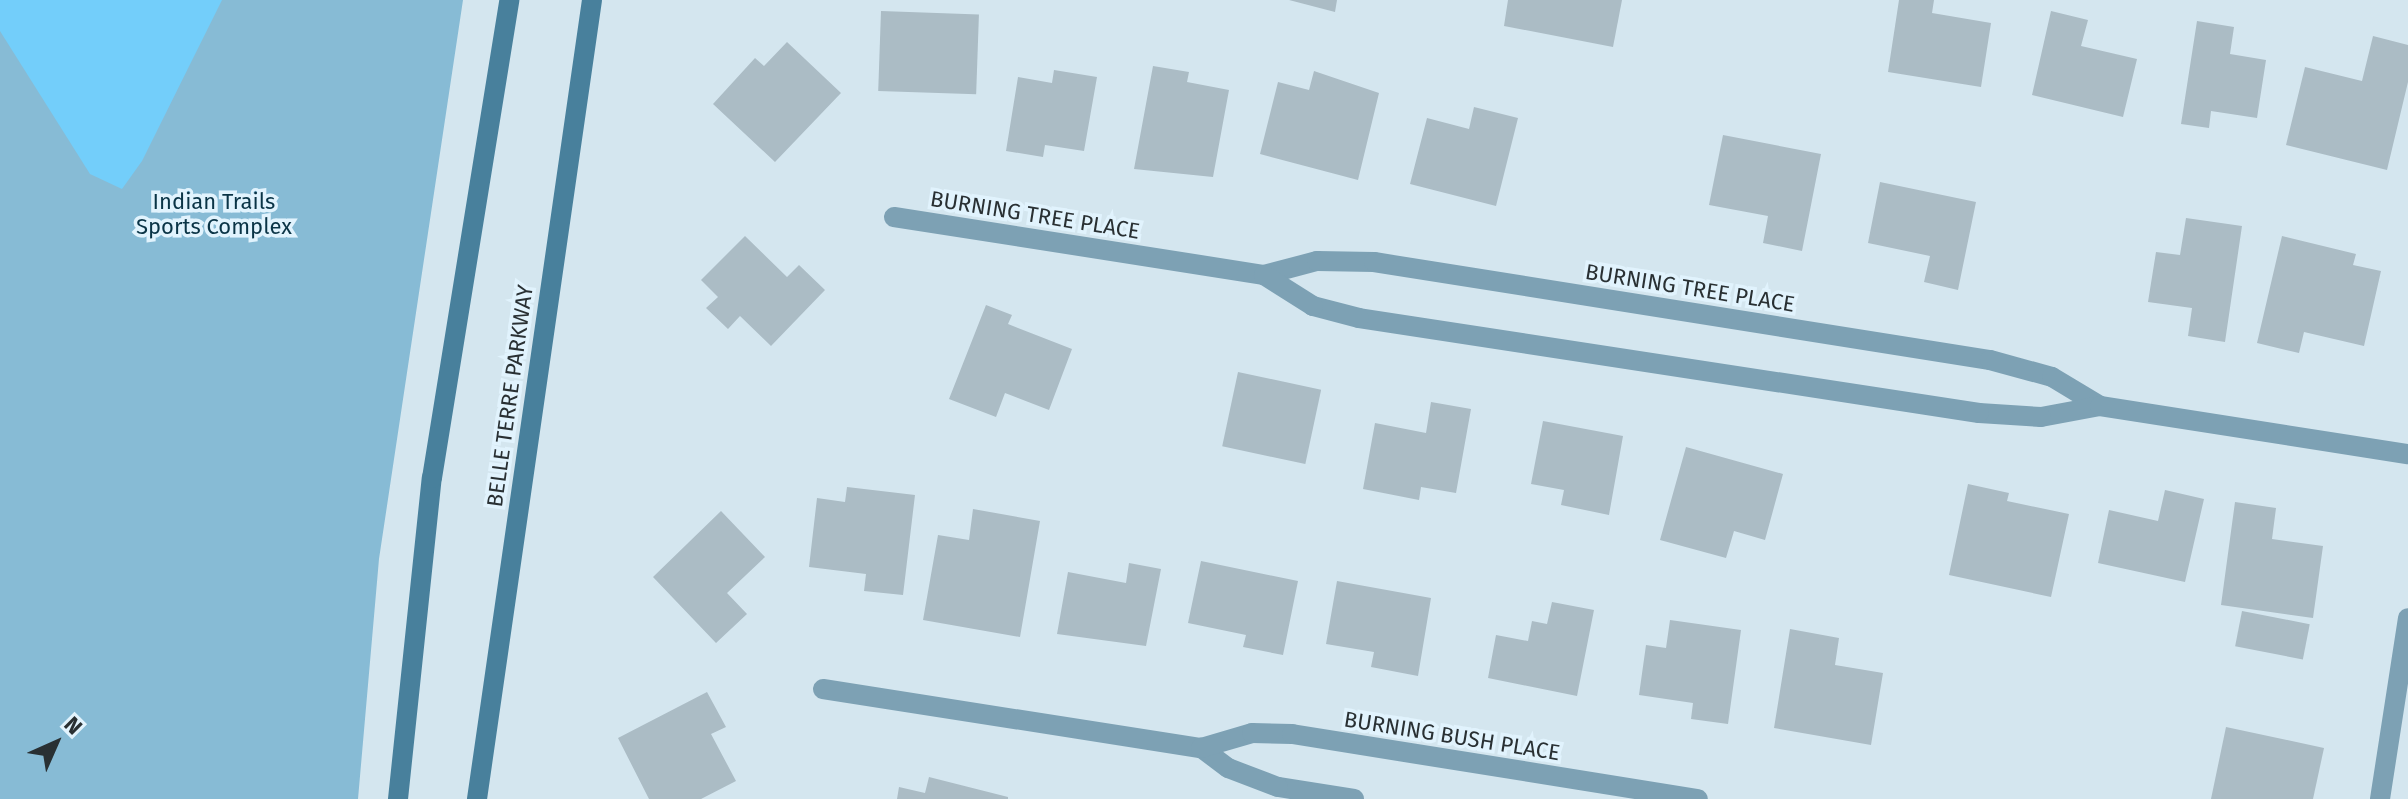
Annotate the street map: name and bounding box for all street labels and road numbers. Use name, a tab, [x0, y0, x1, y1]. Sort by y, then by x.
street label: BURNING TREE PLACE	[928, 185, 1142, 245]
street label: BURNING TREE PLACE	[1583, 258, 1797, 318]
street label: BELLE TERRE PARKWAY	[481, 283, 539, 509]
street label: BURNING BUSH PLACE	[1342, 706, 1562, 766]

